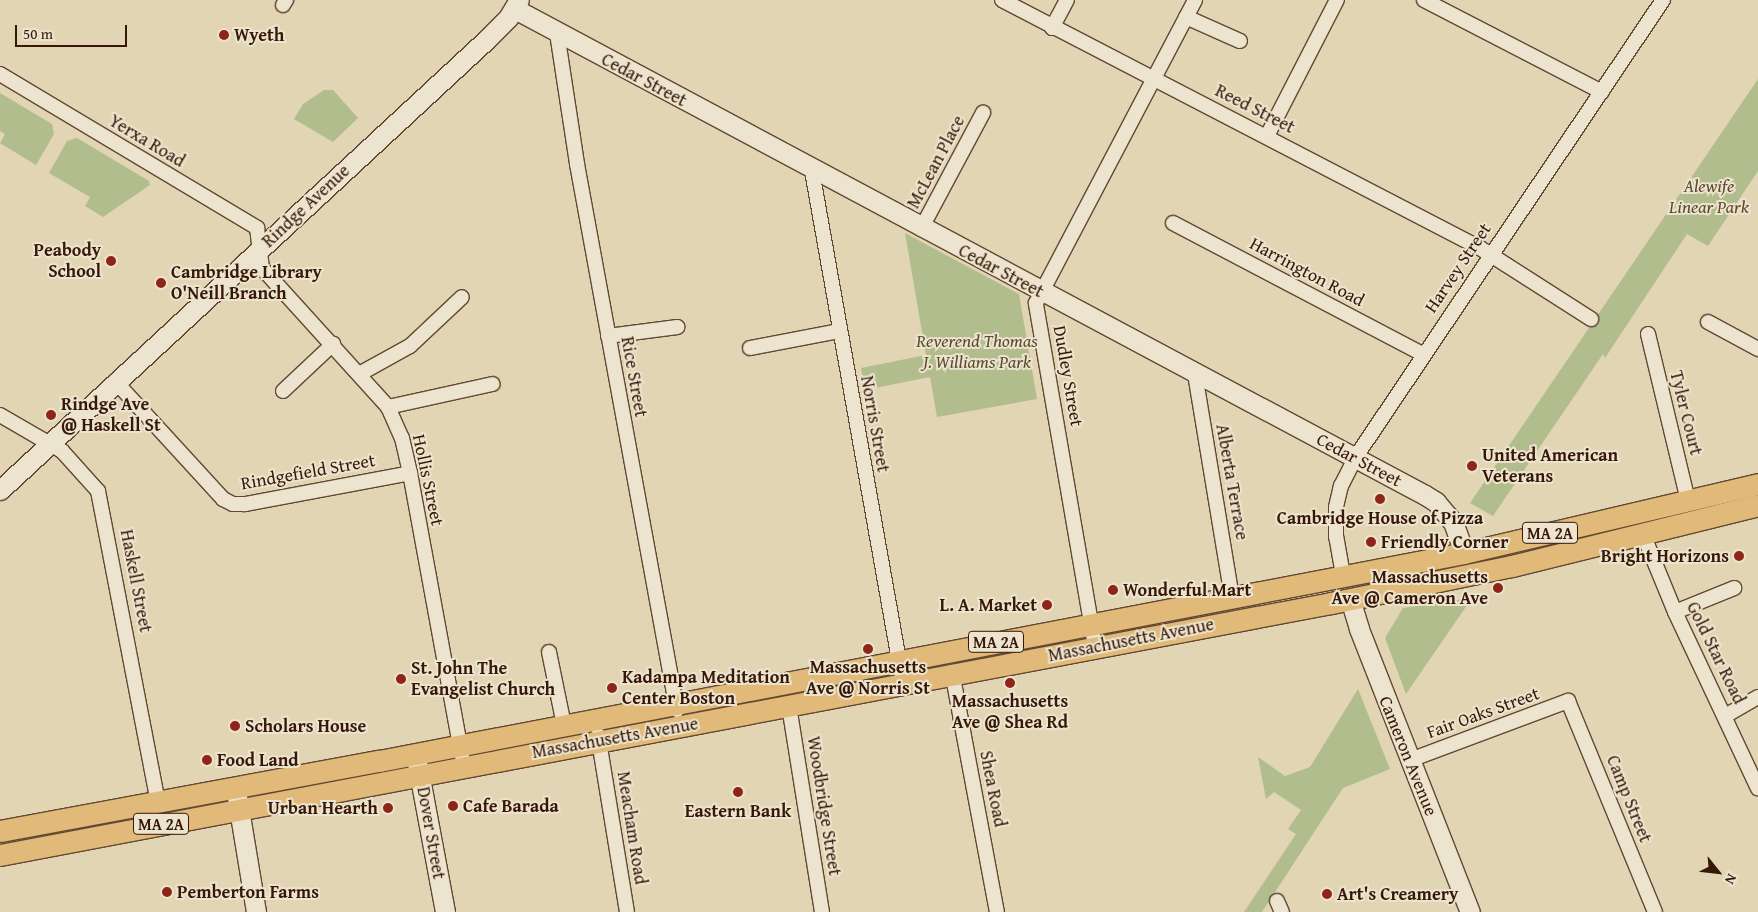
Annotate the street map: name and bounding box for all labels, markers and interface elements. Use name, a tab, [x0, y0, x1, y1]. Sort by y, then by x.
scale bar	[18, 15, 130, 47]
text: 50 m	[23, 23, 53, 44]
place label: Wyeth	[234, 24, 284, 46]
marker: Wyeth	[218, 29, 230, 41]
street label: Cedar Street	[598, 49, 690, 111]
street label: Reed Street	[1212, 80, 1298, 138]
street label: Yerxa Road	[105, 110, 189, 172]
street label: McLean Place	[902, 112, 970, 212]
street label: Rindge Avenue	[258, 160, 354, 252]
park label: Alewife Linear Park	[1669, 176, 1749, 218]
street label: Harvey Street	[1420, 219, 1496, 317]
street label: Harrington Road	[1246, 233, 1368, 311]
place label: Peabody School	[33, 240, 101, 282]
street label: Cedar Street	[955, 240, 1047, 302]
marker: Peabody School	[105, 255, 117, 267]
place label: Cambridge Library O'Neill Branch	[171, 262, 322, 304]
marker: Cambridge Library O'Neill Branch	[155, 277, 167, 289]
street label: Dudley Street	[1048, 324, 1088, 428]
park label: Reverend Thomas J. Williams Park	[916, 331, 1038, 374]
street label: Rice Street	[616, 335, 652, 419]
street label: Tyler Court	[1665, 368, 1707, 458]
street label: Norris Street	[856, 374, 894, 474]
place label: Rindge Ave @ Haskell St	[61, 394, 161, 436]
marker: Rindge Ave @ Haskell St	[45, 409, 57, 421]
street label: Alberta Terrace	[1211, 422, 1253, 542]
street label: Cedar Street	[1313, 429, 1405, 491]
street label: Hollis Street	[408, 432, 448, 528]
place label: United American Veterans	[1482, 445, 1618, 488]
street label: Rindgefield Street	[239, 450, 377, 494]
marker: United American Veterans	[1466, 460, 1478, 472]
marker: Cambridge House of Pizza	[1374, 493, 1386, 505]
place label: Cambridge House of Pizza	[1277, 507, 1483, 529]
road number: MA 2A	[1521, 520, 1579, 546]
street label: Haskell Street	[115, 528, 157, 634]
place label: Friendly Corner	[1381, 531, 1509, 553]
marker: Friendly Corner	[1365, 536, 1377, 548]
place label: Bright Horizons	[1601, 545, 1729, 567]
marker: Bright Horizons	[1733, 550, 1745, 562]
place label: Massachusetts Ave @ Cameron Ave	[1331, 567, 1488, 610]
place label: Wonderful Mart	[1123, 579, 1251, 601]
marker: Massachusetts Ave @ Cameron Ave	[1492, 582, 1504, 594]
marker: Wonderful Mart	[1107, 584, 1119, 596]
place label: L. A. Market	[940, 594, 1037, 616]
street label: Gold Star Road	[1682, 598, 1750, 708]
marker: L. A. Market	[1041, 599, 1053, 611]
street label: Massachusetts Avenue	[1046, 613, 1216, 667]
road number: MA 2A	[967, 628, 1025, 656]
marker: Massachusetts Ave @ Norris St	[862, 643, 874, 655]
place label: Massachusetts Ave @ Norris St	[806, 657, 930, 700]
place label: St. John The Evangelist Church	[411, 658, 555, 701]
place label: Kadampa Meditation Center Boston	[622, 667, 790, 710]
marker: St. John The Evangelist Church	[395, 673, 407, 685]
marker: Massachusetts Ave @ Shea Rd	[1004, 677, 1016, 689]
marker: Kadampa Meditation Center Boston	[606, 682, 618, 694]
street label: Fair Oaks Street	[1424, 683, 1542, 743]
place label: Massachusetts Ave @ Shea Rd	[952, 691, 1068, 734]
street label: Cameron Avenue	[1374, 693, 1442, 819]
street label: Massachusetts Avenue	[530, 713, 700, 763]
place label: Scholars House	[245, 715, 366, 737]
marker: Scholars House	[229, 720, 241, 732]
street label: Woodbridge Street	[802, 735, 846, 877]
place label: Food Land	[217, 749, 299, 771]
street label: Shea Road	[975, 749, 1011, 829]
street label: Camp Street	[1602, 752, 1656, 846]
marker: Food Land	[201, 754, 213, 766]
street label: Meacham Road	[612, 770, 652, 886]
street label: Dover Street	[412, 785, 450, 881]
marker: Eastern Bank	[732, 786, 744, 798]
place label: Cafe Barada	[463, 795, 559, 817]
place label: Urban Hearth	[268, 797, 378, 819]
marker: Cafe Barada	[447, 800, 459, 812]
place label: Eastern Bank	[685, 800, 791, 822]
marker: Urban Hearth	[382, 802, 394, 814]
road number: MA 2A	[132, 811, 190, 838]
north arrow	[1693, 847, 1743, 897]
text: N	[1720, 870, 1742, 888]
place label: Pemberton Farms	[177, 881, 319, 903]
place label: Art's Creamery	[1337, 883, 1458, 905]
marker: Pemberton Farms	[161, 886, 173, 898]
marker: Art's Creamery	[1321, 888, 1333, 900]

